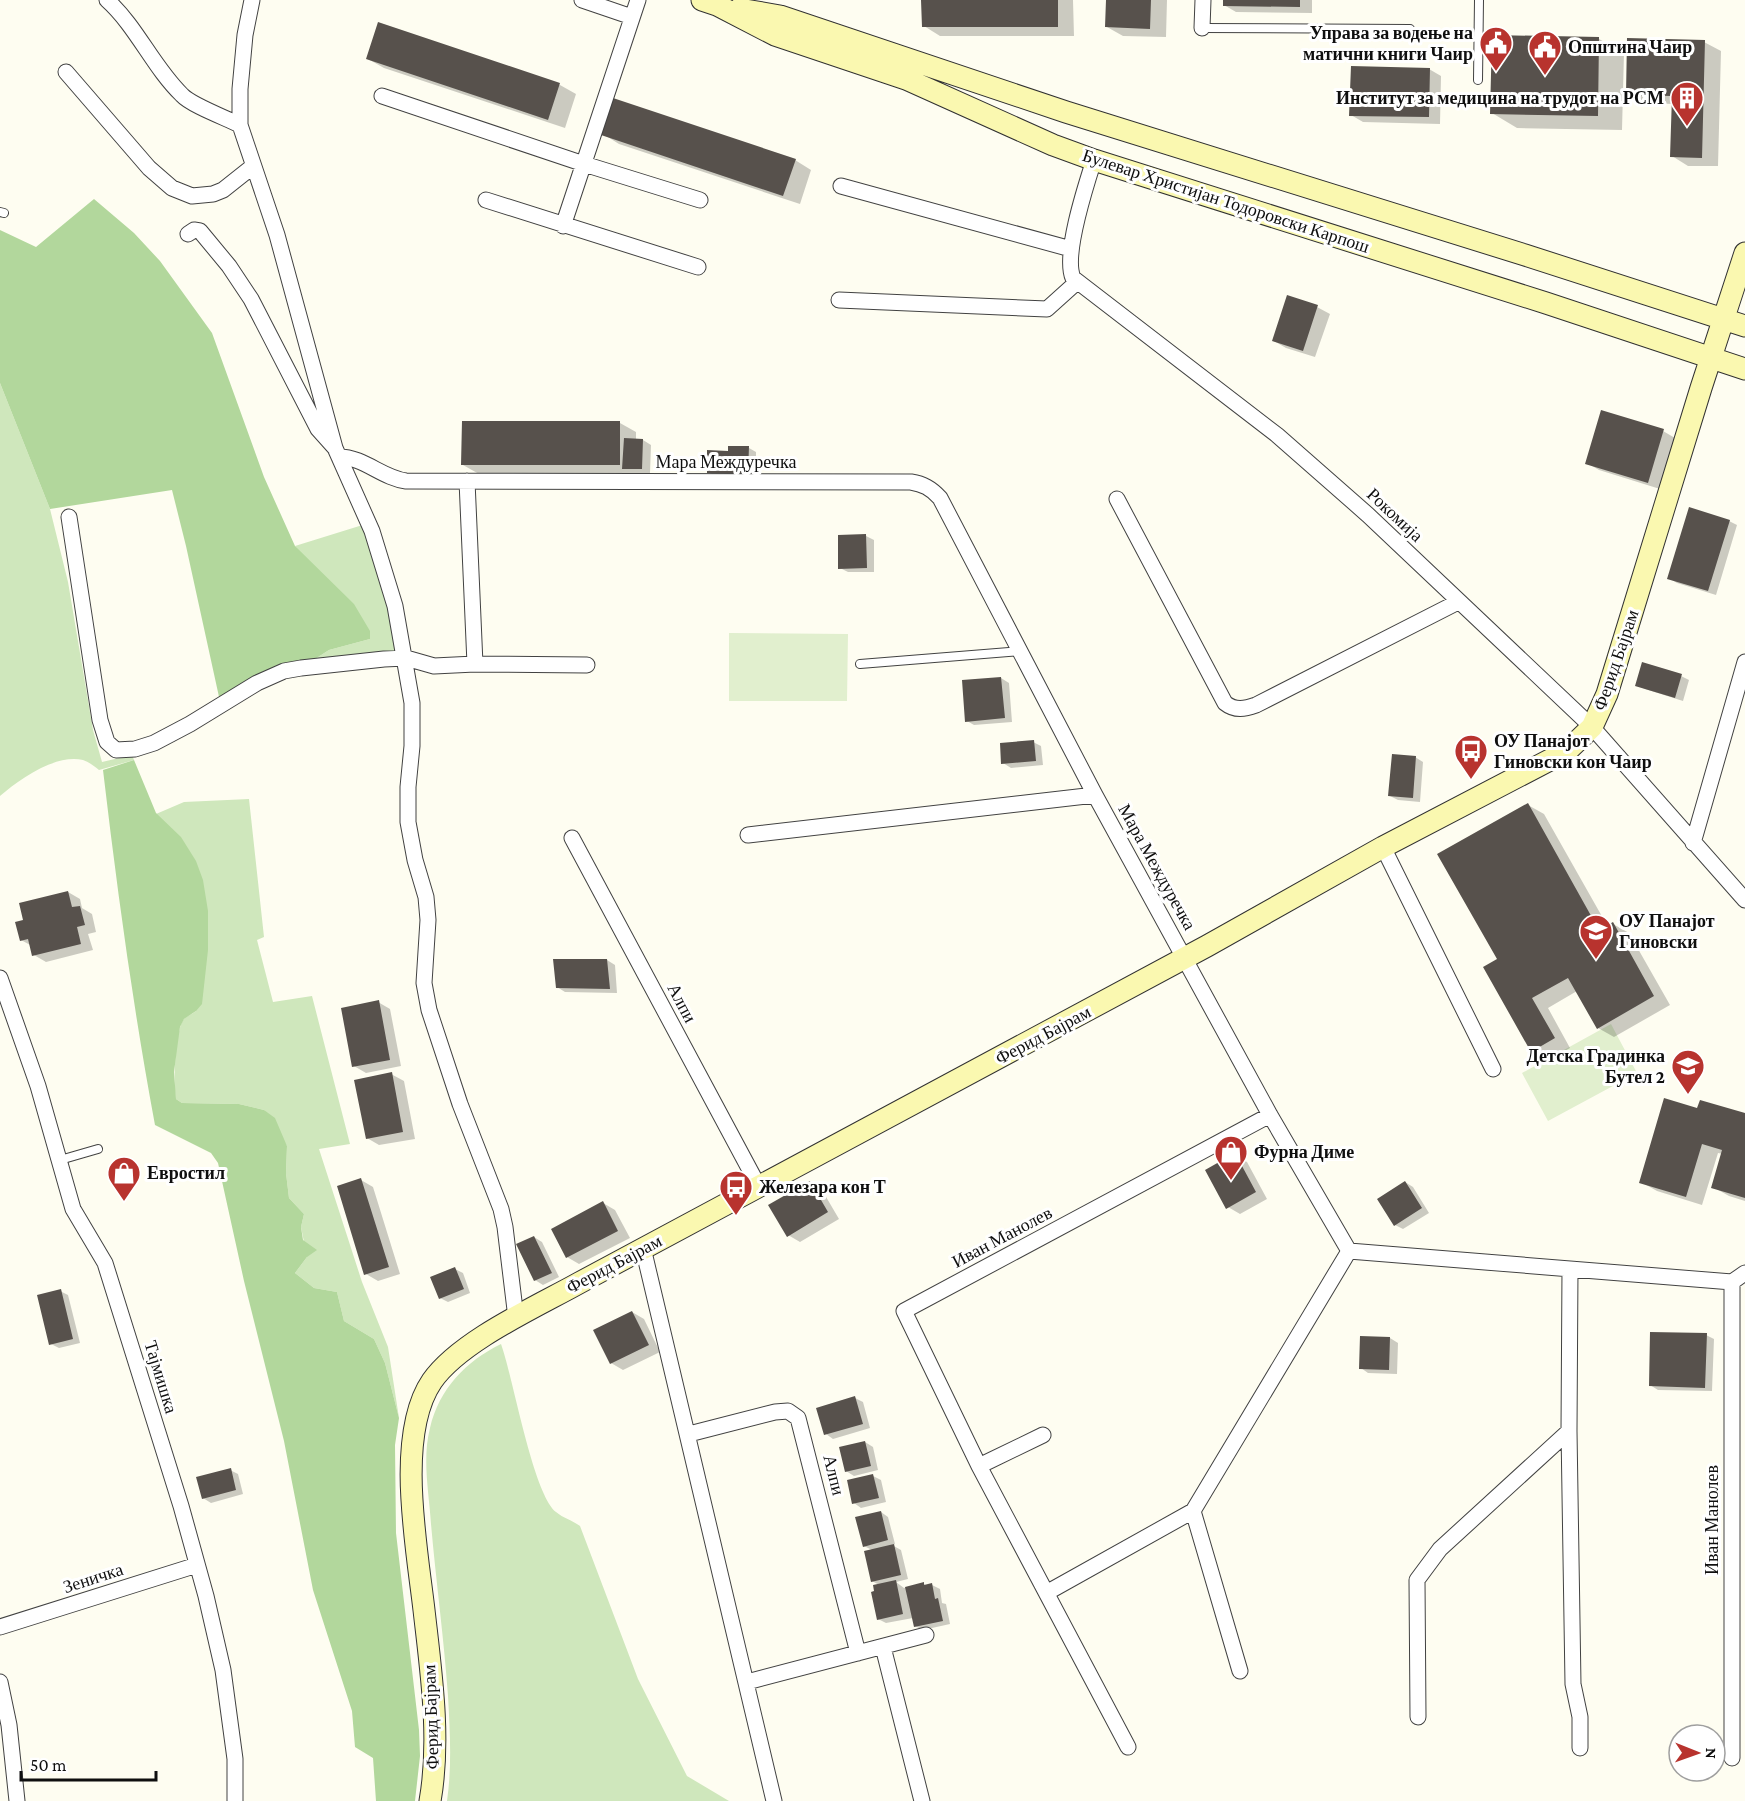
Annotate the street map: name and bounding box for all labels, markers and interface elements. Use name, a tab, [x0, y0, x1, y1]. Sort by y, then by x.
place label: Управа за водење на матични книги Чаир	[1303, 23, 1473, 64]
public building icon: Управа за водење на матични книги Чаир	[1478, 25, 1514, 72]
public building icon: Општина Чаир	[1527, 29, 1563, 76]
place label: Општина Чаир	[1568, 37, 1692, 57]
building icon: Институт за медицина на трудот на РСМ	[1669, 80, 1705, 127]
place label: Институт за медицина на трудот на РСМ	[1336, 88, 1664, 108]
street label: Булевар Христијан Тодоровски Карпош	[1080, 145, 1372, 257]
street label: Мара Междуречка	[656, 452, 796, 472]
street label: Рокомија	[1363, 484, 1427, 546]
street label: Ферид Бајрам	[1589, 607, 1643, 713]
place label: ОУ Панајот Гиновски кон Чаир	[1494, 731, 1652, 772]
bus stop icon: ОУ Панајот Гиновски кон Чаир	[1453, 733, 1489, 780]
street label: Мара Междуречка	[1114, 801, 1200, 933]
place label: ОУ Панајот Гиновски	[1619, 911, 1715, 952]
school or university icon: ОУ Панајот Гиновски	[1578, 913, 1614, 960]
street label: Алпи	[663, 980, 701, 1026]
street label: Ферид Бајрам	[992, 1002, 1094, 1068]
place label: Детска Градинка Бутел 2	[1527, 1046, 1665, 1087]
school or university icon: Детска Градинка Бутел 2	[1670, 1048, 1706, 1095]
shop icon: Фурна Диме	[1213, 1134, 1249, 1181]
place label: Фурна Диме	[1254, 1142, 1354, 1162]
shop icon: Евростил	[106, 1155, 142, 1202]
place label: Евростил	[147, 1163, 225, 1183]
bus stop icon: Железара кон Т	[718, 1169, 754, 1216]
place label: Железара кон Т	[759, 1177, 886, 1197]
street label: Иван Манолев	[949, 1202, 1055, 1272]
street label: Ферид Бајрам	[563, 1231, 665, 1297]
street label: Тајмишка	[140, 1338, 182, 1416]
street label: Алпи	[819, 1453, 849, 1498]
street label: Иван Манолев	[1702, 1465, 1722, 1575]
street label: Зеничка	[61, 1559, 125, 1597]
street label: Ферид Бајрам	[419, 1664, 443, 1770]
north arrow	[1667, 1723, 1727, 1783]
scale bar	[21, 1744, 156, 1782]
text: N	[1703, 1748, 1720, 1759]
text: 50 m	[30, 1755, 67, 1775]

